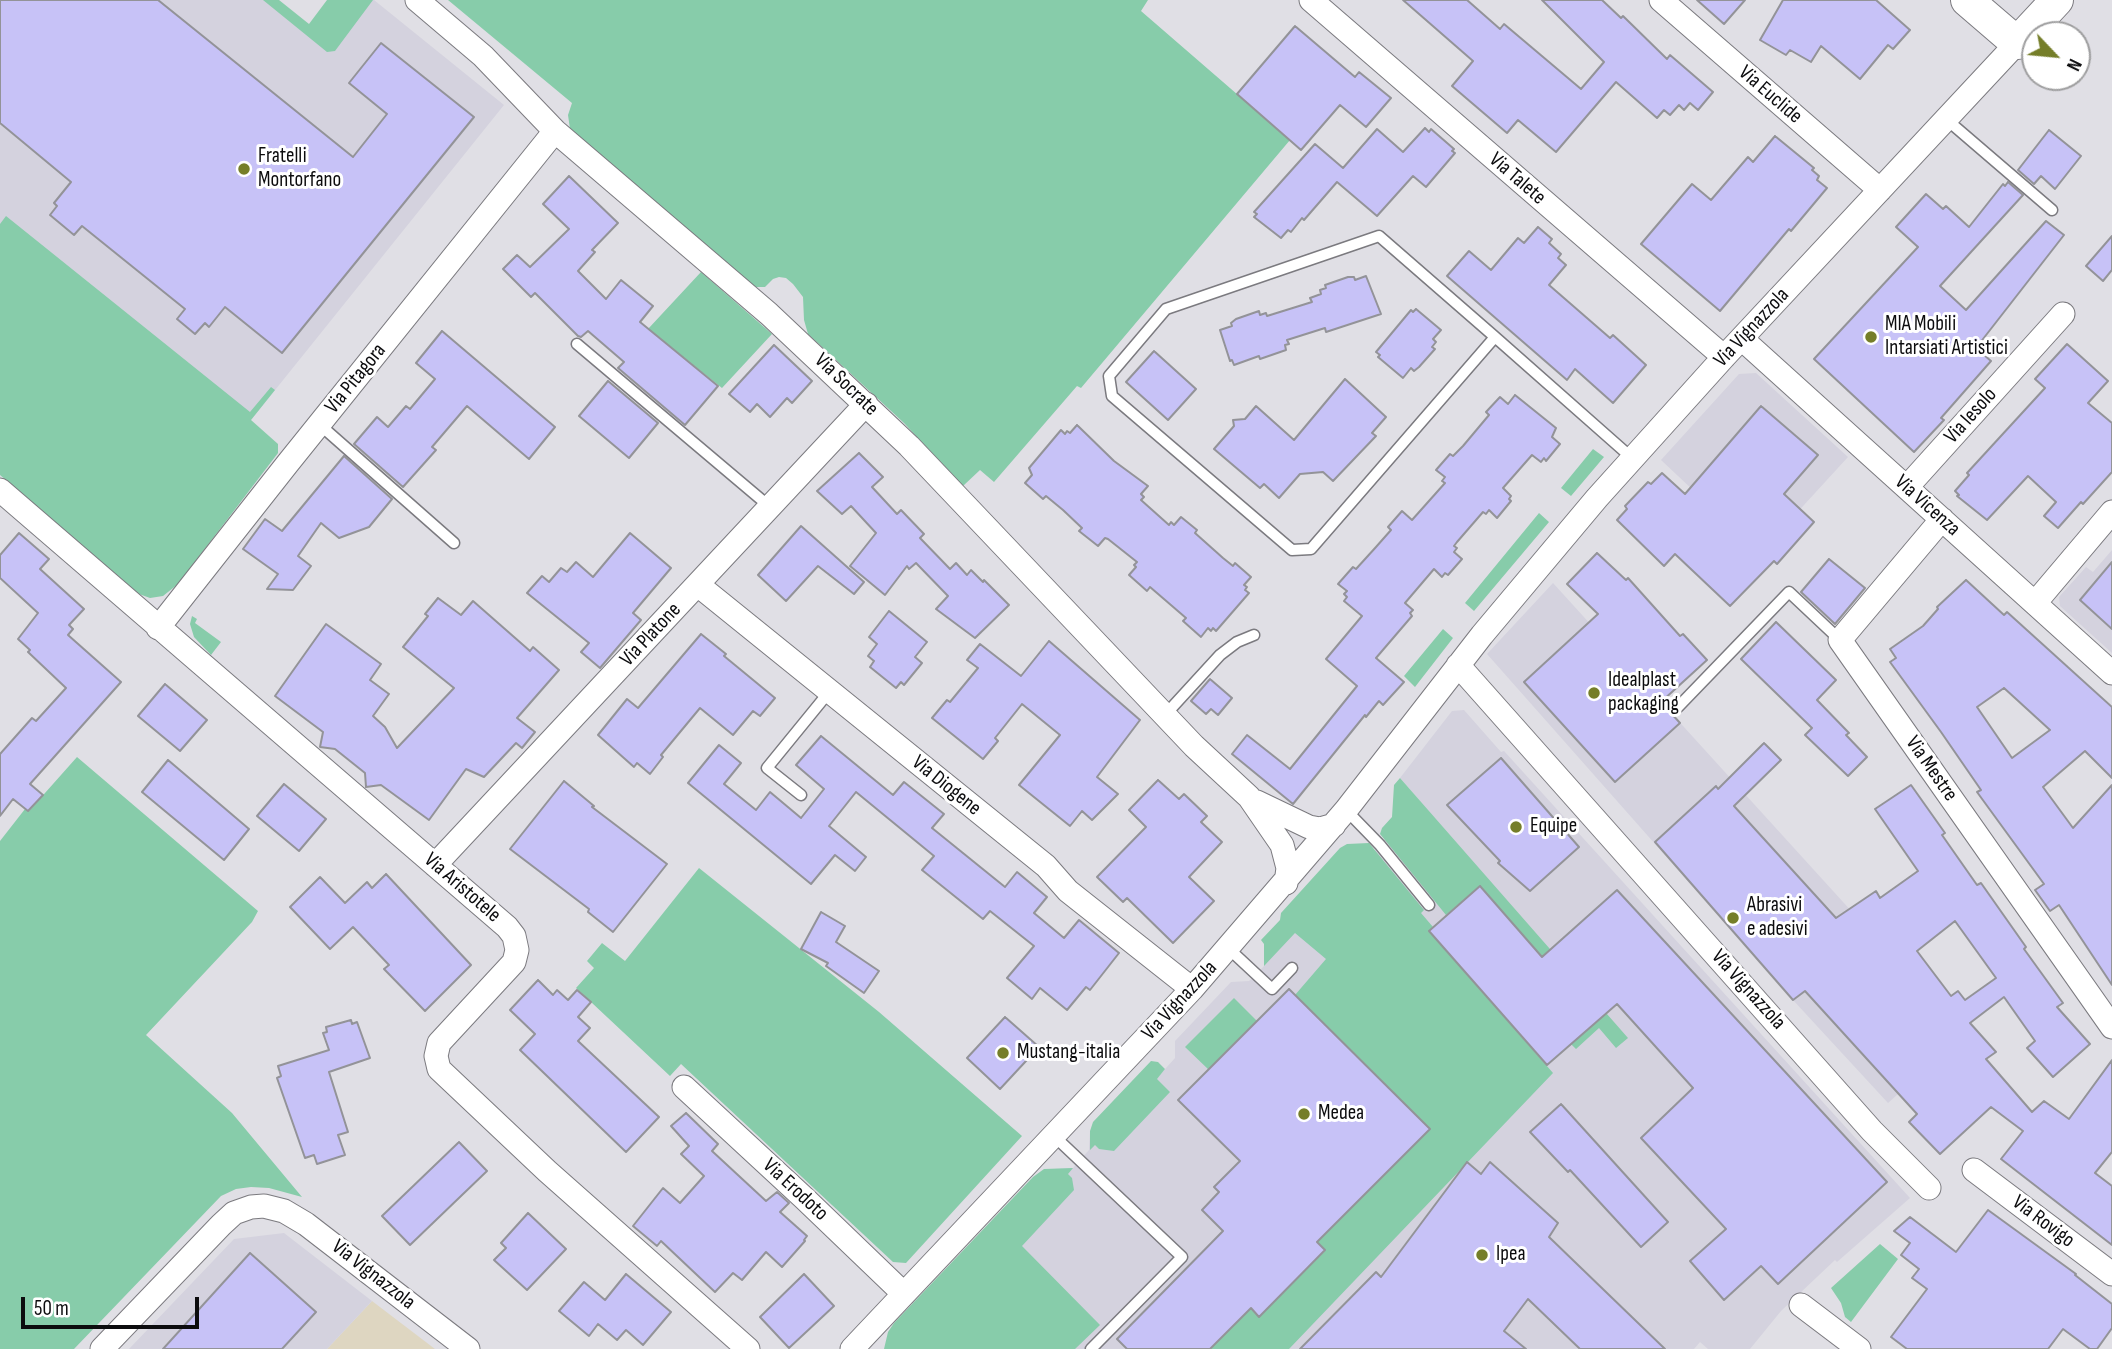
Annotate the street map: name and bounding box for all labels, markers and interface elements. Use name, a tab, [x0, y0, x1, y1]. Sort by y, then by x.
north arrow	[2021, 21, 2091, 91]
text: N	[2061, 55, 2086, 74]
street label: Via Euclide	[1733, 61, 1807, 129]
place label: Fratelli Montorfano	[258, 144, 341, 194]
street label: Via Talete	[1483, 148, 1551, 210]
marker: Fratelli Montorfano	[236, 161, 252, 177]
street label: Via Vignazzola	[1709, 283, 1795, 373]
place label: MIA Mobili Intarsiati Artistici	[1885, 312, 2008, 362]
marker: MIA Mobili Intarsiati Artistici	[1863, 329, 1879, 345]
street label: Via Pitagora	[320, 339, 392, 419]
street label: Via Socrate	[809, 348, 883, 422]
street label: Via Iesolo	[1939, 383, 2003, 449]
street label: Via Vicenza	[1889, 470, 1965, 542]
street label: Via Platone	[615, 598, 687, 672]
place label: Idealplast packaging	[1608, 668, 1679, 718]
marker: Idealplast packaging	[1586, 685, 1602, 701]
street label: Via Mestre	[1900, 732, 1962, 806]
street label: Via Diogene	[906, 750, 986, 822]
place label: Equipe	[1530, 814, 1577, 840]
marker: Equipe	[1508, 819, 1524, 835]
street label: Via Aristotele	[418, 848, 506, 928]
place label: Abrasivi e adesivi	[1747, 893, 1808, 943]
marker: Abrasivi e adesivi	[1725, 910, 1741, 926]
street label: Via Vignazzola	[1705, 945, 1791, 1035]
street label: Via Vignazzola	[1137, 956, 1223, 1046]
place label: Mustang-italia	[1017, 1040, 1120, 1066]
marker: Mustang-italia	[995, 1045, 1011, 1061]
place label: Medea	[1318, 1101, 1364, 1127]
marker: Medea	[1296, 1106, 1312, 1122]
street label: Via Erodoto	[757, 1153, 833, 1227]
street label: Via Rovigo	[2007, 1190, 2079, 1254]
street label: Via Vignazzola	[326, 1235, 420, 1315]
place label: Ipea	[1496, 1242, 1525, 1268]
marker: Ipea	[1474, 1247, 1490, 1263]
scale bar	[24, 1282, 203, 1326]
text: 50 m	[34, 1296, 69, 1321]

